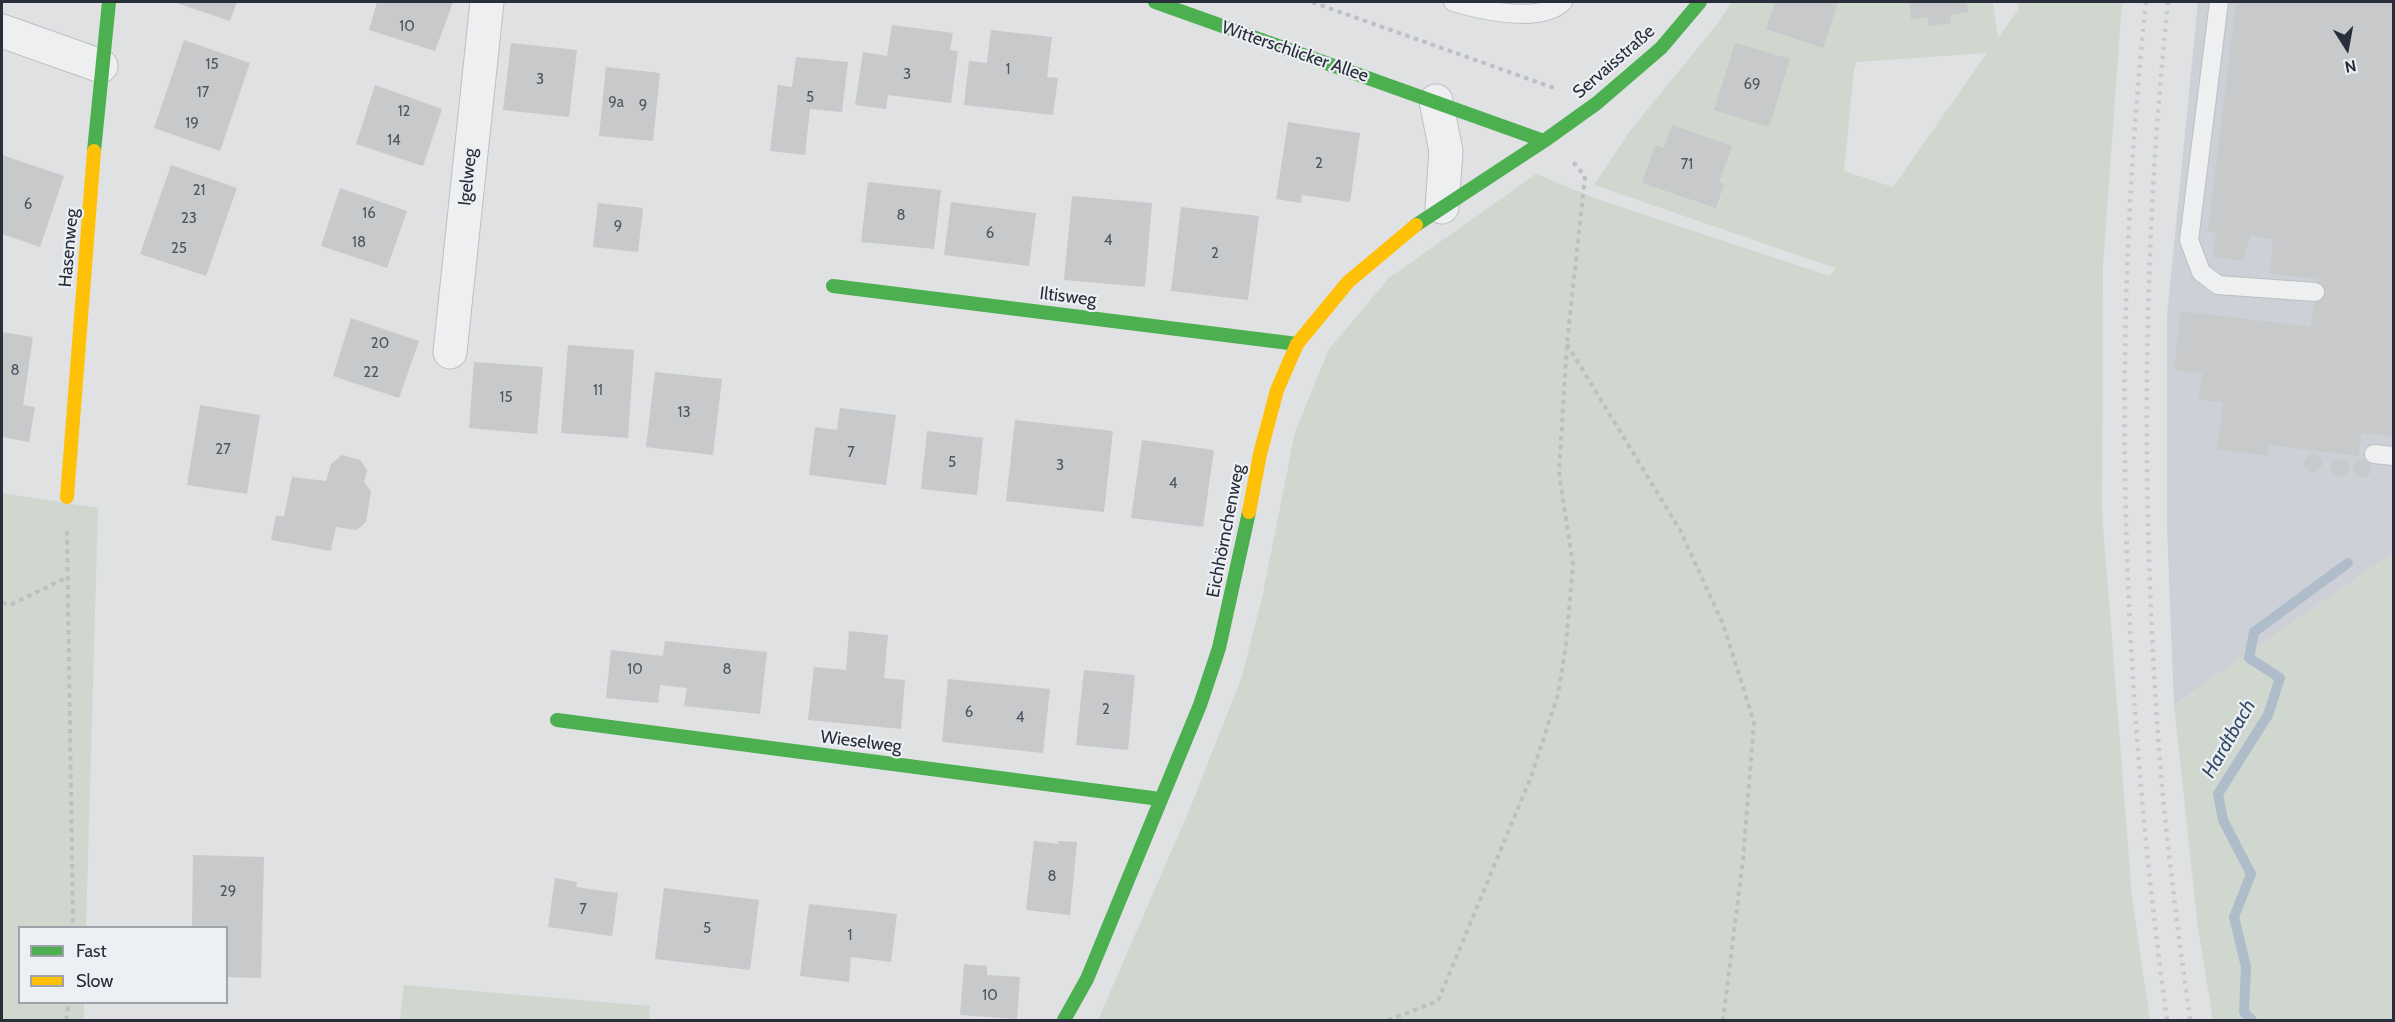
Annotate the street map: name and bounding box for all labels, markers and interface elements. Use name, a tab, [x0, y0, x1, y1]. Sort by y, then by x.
street label: Witterschlicker Allee	[1219, 17, 1371, 87]
house number: 10	[399, 18, 415, 36]
north arrow	[2317, 18, 2377, 78]
street label: Servaisstraße	[1569, 21, 1659, 103]
house number: 15	[205, 56, 219, 74]
text: N	[2343, 56, 2358, 77]
house number: 1	[1006, 61, 1010, 79]
house number: 3	[903, 66, 911, 84]
house number: 3	[536, 71, 544, 89]
house number: 69	[1743, 76, 1761, 94]
house number: 17	[197, 84, 209, 102]
house number: 5	[806, 89, 814, 107]
house number: 9a	[608, 94, 624, 112]
house number: 9	[639, 97, 647, 115]
house number: 12	[398, 103, 410, 121]
house number: 19	[185, 115, 199, 133]
house number: 14	[387, 132, 401, 150]
street label: Igelweg	[454, 147, 482, 207]
house number: 2	[1315, 155, 1323, 173]
house number: 71	[1681, 156, 1693, 174]
house number: 21	[193, 182, 205, 200]
house number: 6	[24, 196, 32, 214]
house number: 16	[362, 205, 376, 223]
house number: 8	[896, 207, 906, 225]
street label: Hasenweg	[55, 208, 83, 288]
house number: 23	[181, 210, 197, 228]
house number: 9	[614, 218, 622, 236]
house number: 6	[986, 225, 994, 243]
house number: 4	[1104, 232, 1112, 250]
house number: 18	[352, 234, 366, 252]
house number: 25	[171, 240, 187, 258]
house number: 2	[1211, 245, 1219, 263]
street label: Iltisweg	[1038, 283, 1098, 311]
house number: 20	[371, 335, 389, 353]
house number: 8	[10, 362, 20, 380]
house number: 22	[363, 364, 379, 382]
house number: 11	[593, 382, 603, 400]
house number: 15	[499, 389, 513, 407]
house number: 13	[677, 404, 691, 422]
house number: 27	[215, 441, 231, 459]
house number: 7	[847, 444, 855, 462]
house number: 5	[948, 454, 956, 472]
house number: 3	[1056, 457, 1064, 475]
street label: Eichhörnchenweg	[1202, 462, 1250, 600]
house number: 4	[1169, 475, 1177, 493]
house number: 10	[627, 661, 643, 679]
house number: 8	[722, 661, 732, 679]
water label: Hardtbach	[2197, 696, 2261, 782]
house number: 2	[1102, 701, 1110, 719]
house number: 6	[965, 704, 973, 722]
house number: 4	[1016, 709, 1024, 727]
street label: Wieselweg	[819, 726, 903, 758]
house number: 8	[1047, 868, 1057, 886]
house number: 29	[220, 883, 236, 901]
house number: 7	[579, 901, 587, 919]
house number: 5	[703, 920, 711, 938]
legend	[18, 926, 228, 1004]
house number: 1	[848, 927, 852, 945]
text: Fast	[76, 940, 107, 962]
text: Slow	[76, 970, 113, 992]
house number: 10	[982, 987, 998, 1005]

